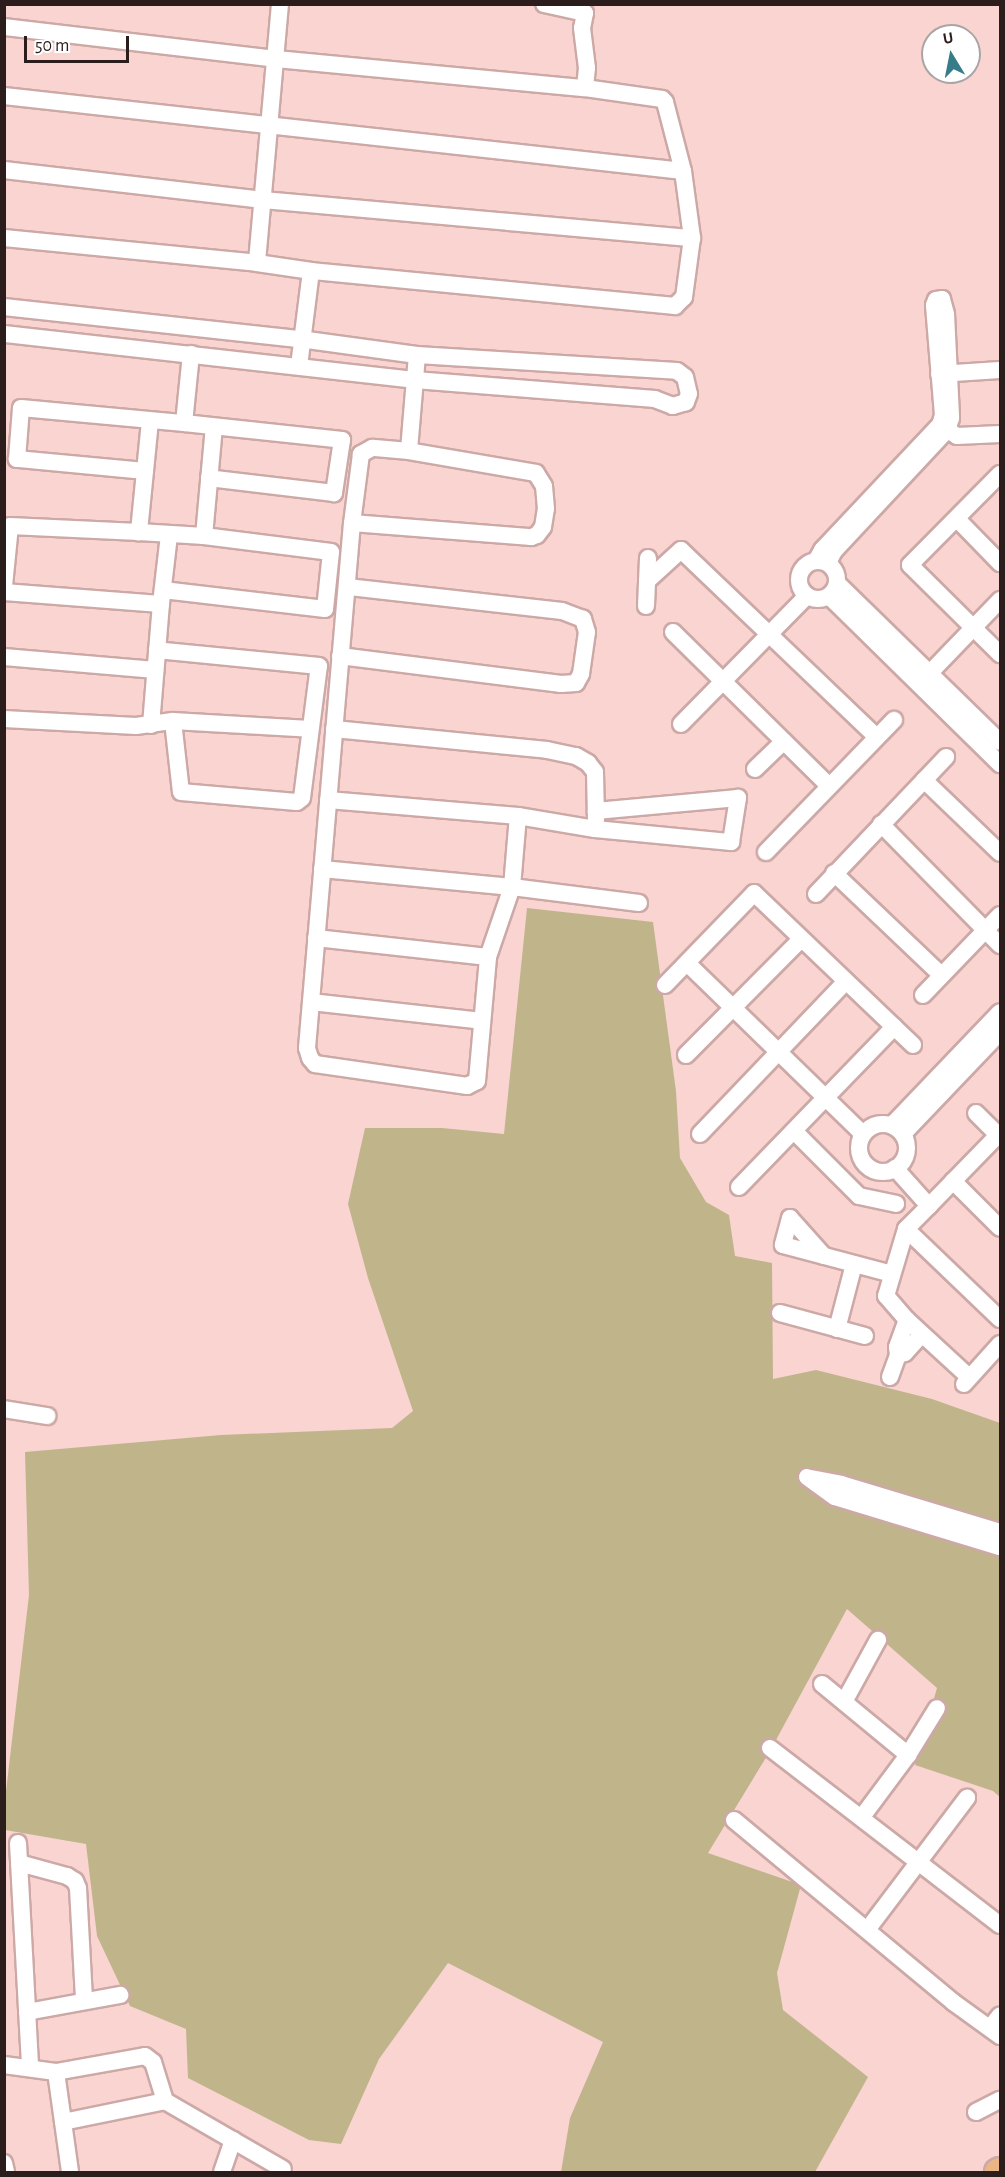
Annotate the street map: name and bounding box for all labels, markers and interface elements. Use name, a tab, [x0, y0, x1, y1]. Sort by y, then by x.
scale bar	[27, 24, 132, 62]
north arrow	[921, 24, 981, 84]
text: U	[942, 29, 955, 47]
text: 50 m	[35, 37, 69, 55]

